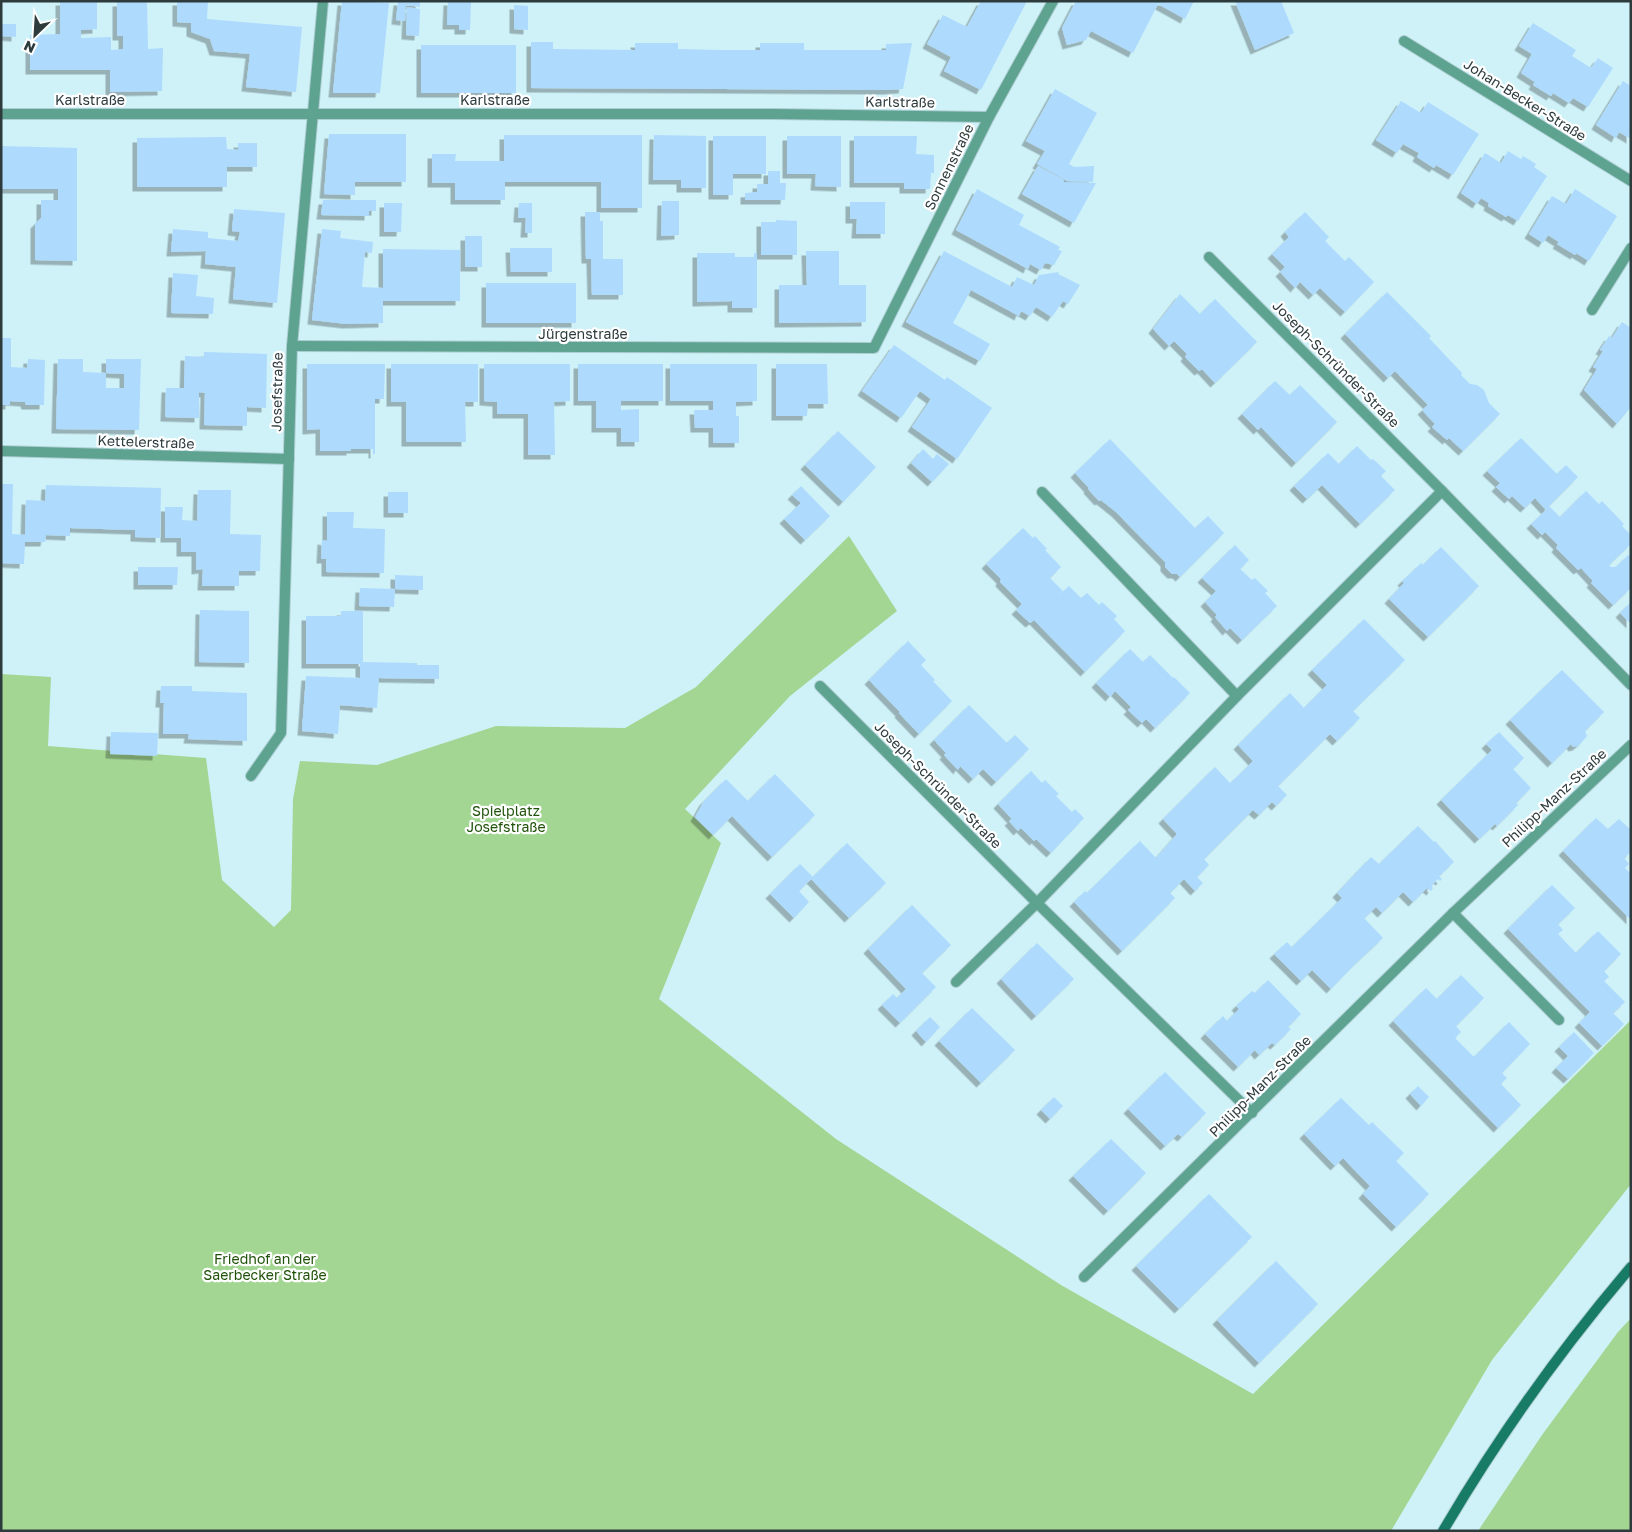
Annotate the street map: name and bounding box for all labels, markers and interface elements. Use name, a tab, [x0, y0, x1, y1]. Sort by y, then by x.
north arrow	[10, 10, 60, 60]
text: N	[21, 37, 38, 57]
street label: Johan-Becker-Straße	[1461, 55, 1590, 144]
street label: Karlstraße	[55, 91, 125, 108]
street label: Karlstraße	[460, 91, 530, 108]
street label: Karlstraße	[865, 92, 935, 111]
street label: Sonnenstraße	[920, 121, 977, 213]
street label: Joseph-Schründer-Straße	[1269, 297, 1403, 431]
street label: Jürgenstraße	[538, 325, 628, 342]
street label: Josefstraße	[267, 352, 286, 432]
street label: Kettelerstraße	[97, 431, 195, 452]
street label: Joseph-Schründer-Straße	[871, 718, 1005, 852]
street label: Philipp-Manz-Straße	[1498, 745, 1609, 850]
park label: Spielplatz Josefstraße	[466, 802, 546, 835]
street label: Philipp-Manz-Straße	[1205, 1031, 1314, 1140]
park label: Friedhof an der Saerbecker Straße	[203, 1250, 327, 1283]

